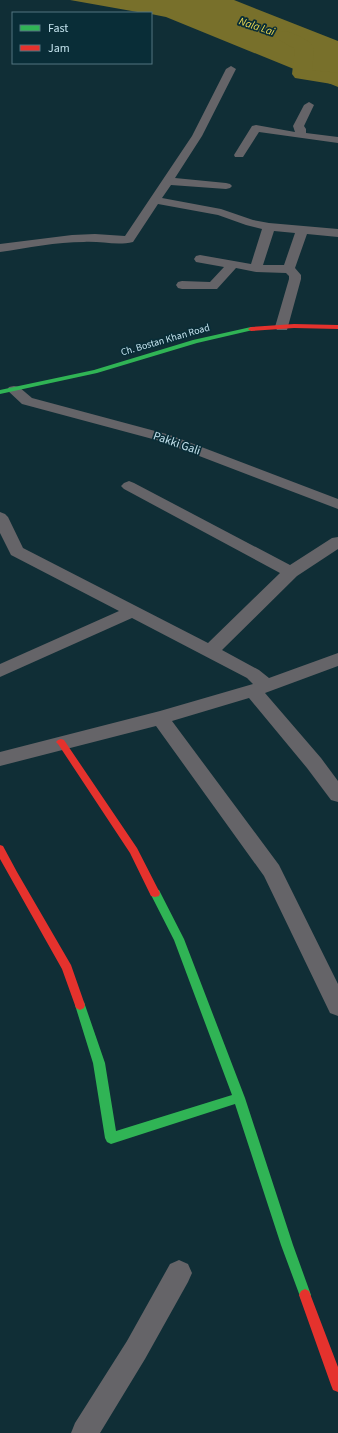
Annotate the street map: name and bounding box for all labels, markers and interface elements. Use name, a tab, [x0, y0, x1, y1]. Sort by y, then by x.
legend	[12, 12, 152, 64]
water label: Nala Lai	[237, 14, 277, 39]
text: Fast	[48, 20, 68, 37]
text: Jam	[48, 40, 70, 57]
street label: Ch. Bostan Khan Road	[119, 321, 211, 359]
street label: Pakki Gali	[151, 427, 203, 460]

